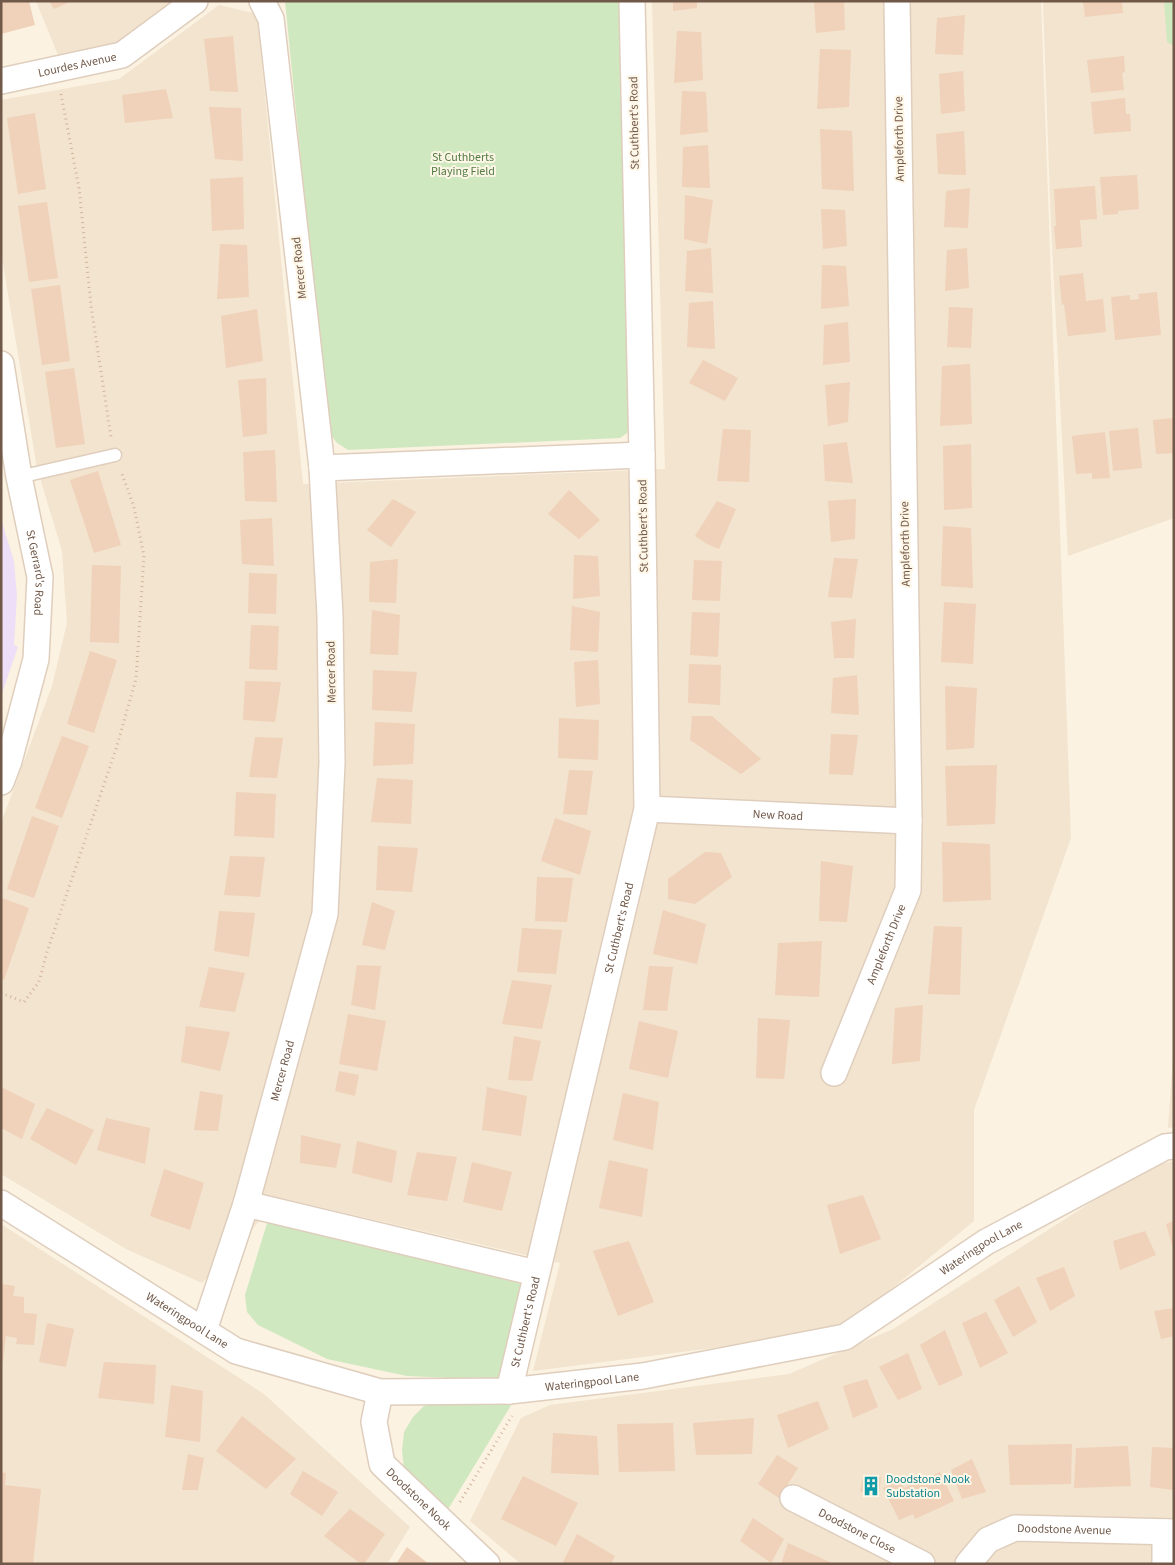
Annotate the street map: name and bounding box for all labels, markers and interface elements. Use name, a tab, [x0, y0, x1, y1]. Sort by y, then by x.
street label: Lourdes Avenue	[37, 48, 118, 82]
street label: St Cuthbert's Road	[625, 76, 644, 170]
street label: Ampleforth Drive	[890, 96, 909, 182]
park label: St Cuthberts Playing Field	[431, 149, 495, 180]
street label: Mercer Road	[288, 236, 311, 300]
street label: St Cuthbert's Road	[634, 479, 653, 573]
street label: Ampleforth Drive	[896, 501, 915, 587]
street label: St Gerrard's Road	[21, 528, 48, 616]
street label: Mercer Road	[322, 641, 341, 703]
street label: New Road	[752, 806, 804, 825]
street label: St Cuthbert's Road	[600, 881, 638, 975]
street label: Ampleforth Drive	[863, 902, 910, 987]
street label: Mercer Road	[266, 1039, 299, 1103]
street label: Wateringpool Lane	[937, 1216, 1026, 1280]
street label: St Cuthbert's Road	[507, 1275, 545, 1369]
street label: Wateringpool Lane	[142, 1288, 231, 1353]
street label: Wateringpool Lane	[544, 1369, 640, 1396]
street label: Doodstone Nook	[382, 1464, 455, 1534]
place label: Doodstone Nook Substation	[886, 1471, 970, 1502]
building icon: Doodstone Nook Substation	[860, 1475, 882, 1497]
street label: Doodstone Close	[815, 1504, 898, 1558]
street label: Doodstone Avenue	[1017, 1520, 1112, 1539]

